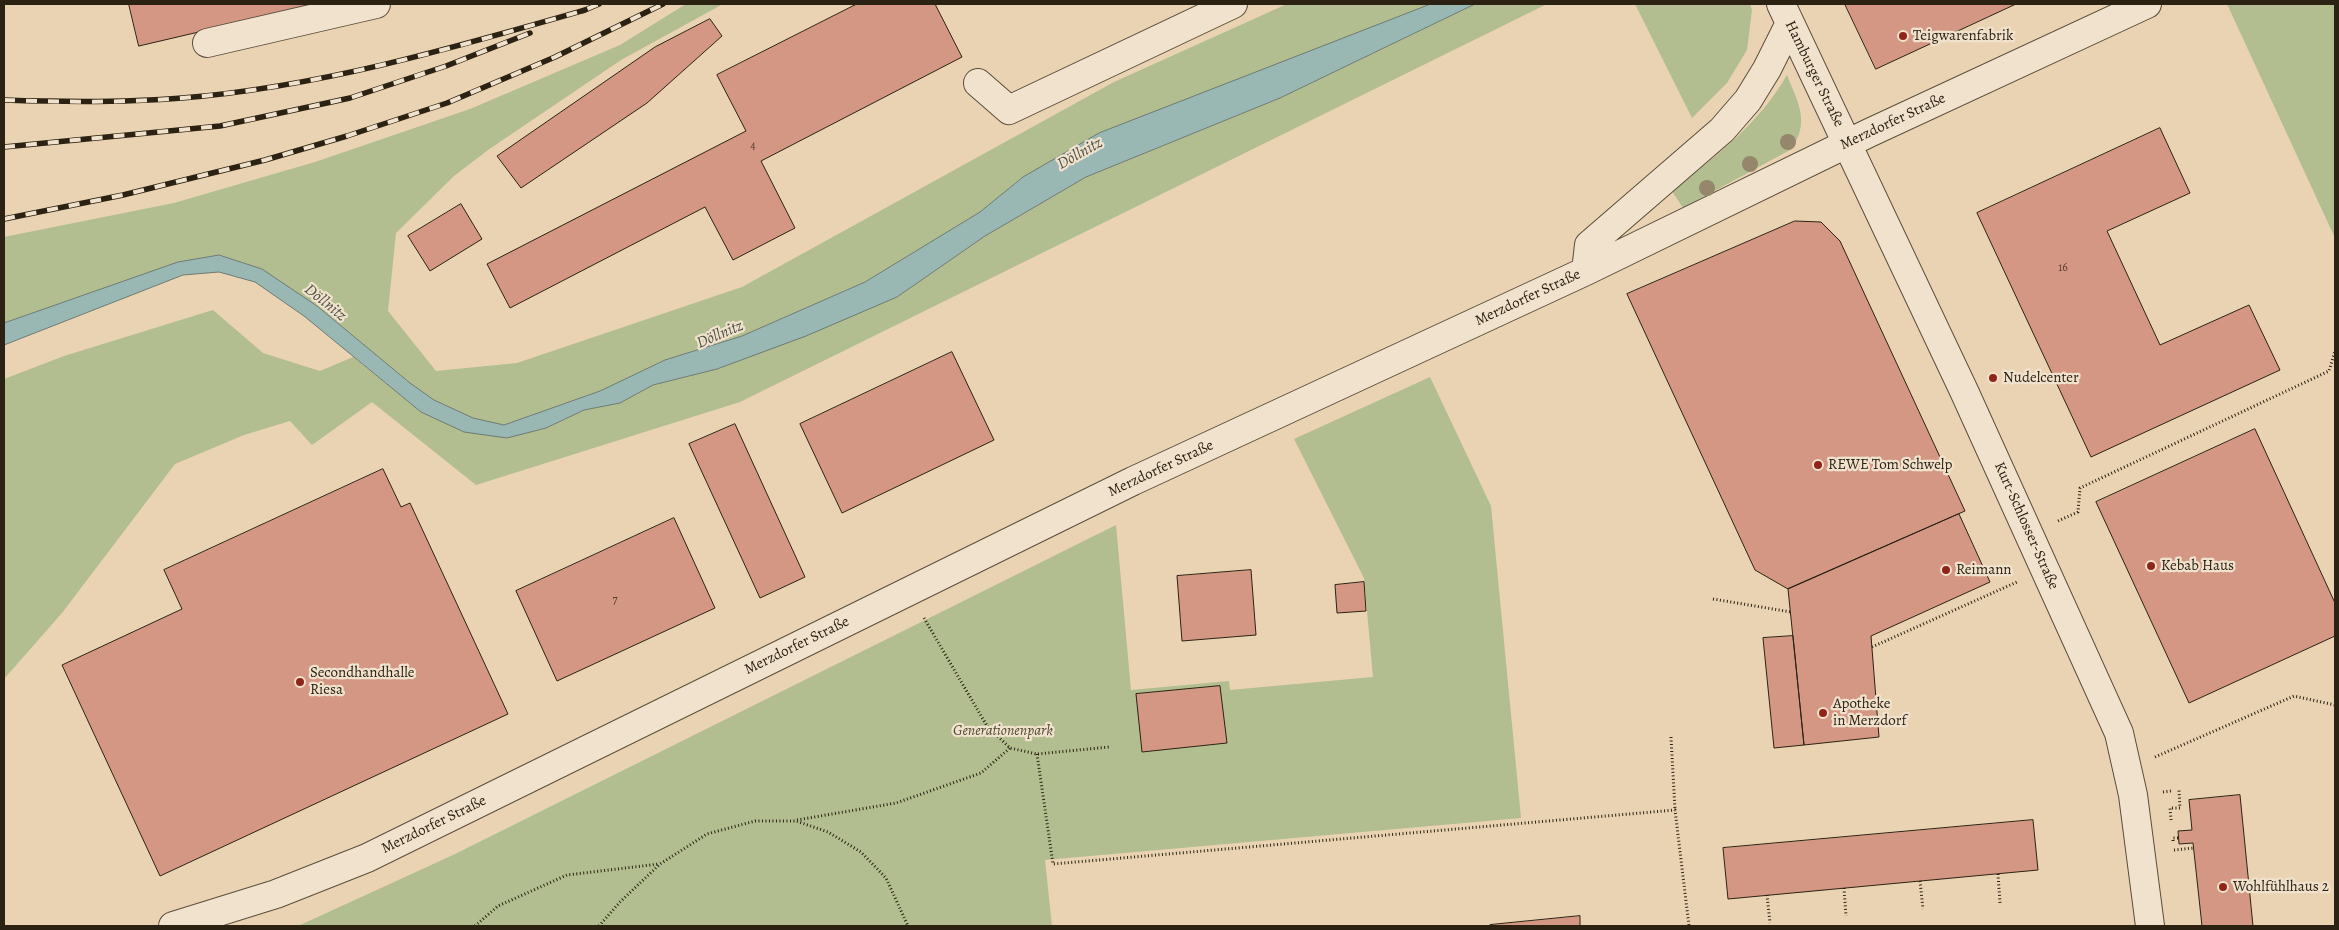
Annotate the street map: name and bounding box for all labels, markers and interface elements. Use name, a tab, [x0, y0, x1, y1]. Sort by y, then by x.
street label: Hamburger Straße	[1780, 18, 1848, 130]
place label: Teigwarenfabrik	[1913, 27, 2013, 45]
marker: Teigwarenfabrik	[1897, 30, 1909, 42]
street label: Merzdorfer Straße	[1837, 90, 1949, 154]
water label: Döllnitz	[1054, 134, 1106, 174]
house number: 4	[750, 139, 756, 153]
house number: 16	[2058, 261, 2068, 275]
street label: Merzdorfer Straße	[1472, 266, 1584, 330]
water label: Döllnitz	[300, 280, 350, 326]
water label: Döllnitz	[694, 317, 746, 353]
place label: Nudelcenter	[2003, 369, 2079, 387]
marker: Nudelcenter	[1987, 372, 1999, 384]
street label: Merzdorfer Straße	[1105, 437, 1217, 501]
place label: REWE Tom Schwelp	[1828, 456, 1952, 474]
marker: REWE Tom Schwelp	[1812, 459, 1824, 471]
street label: Kurt-Schlosser-Straße	[1990, 459, 2062, 593]
place label: Kebab Haus	[2161, 557, 2234, 575]
marker: Kebab Haus	[2145, 560, 2157, 572]
place label: Reimann	[1956, 561, 2012, 579]
marker: Reimann	[1940, 564, 1952, 576]
house number: 7	[612, 593, 618, 607]
street label: Merzdorfer Straße	[742, 613, 852, 679]
place label: Secondhandhalle Riesa	[310, 664, 415, 699]
marker: Secondhandhalle Riesa	[294, 676, 306, 688]
place label: Apotheke in Merzdorf	[1833, 695, 1906, 730]
marker: Apotheke in Merzdorf	[1817, 707, 1829, 719]
park label: Generationenpark	[953, 722, 1053, 740]
street label: Merzdorfer Straße	[379, 792, 489, 858]
place label: Wohlfühlhaus 2	[2233, 878, 2329, 896]
marker: Wohlfühlhaus 2	[2217, 881, 2229, 893]

